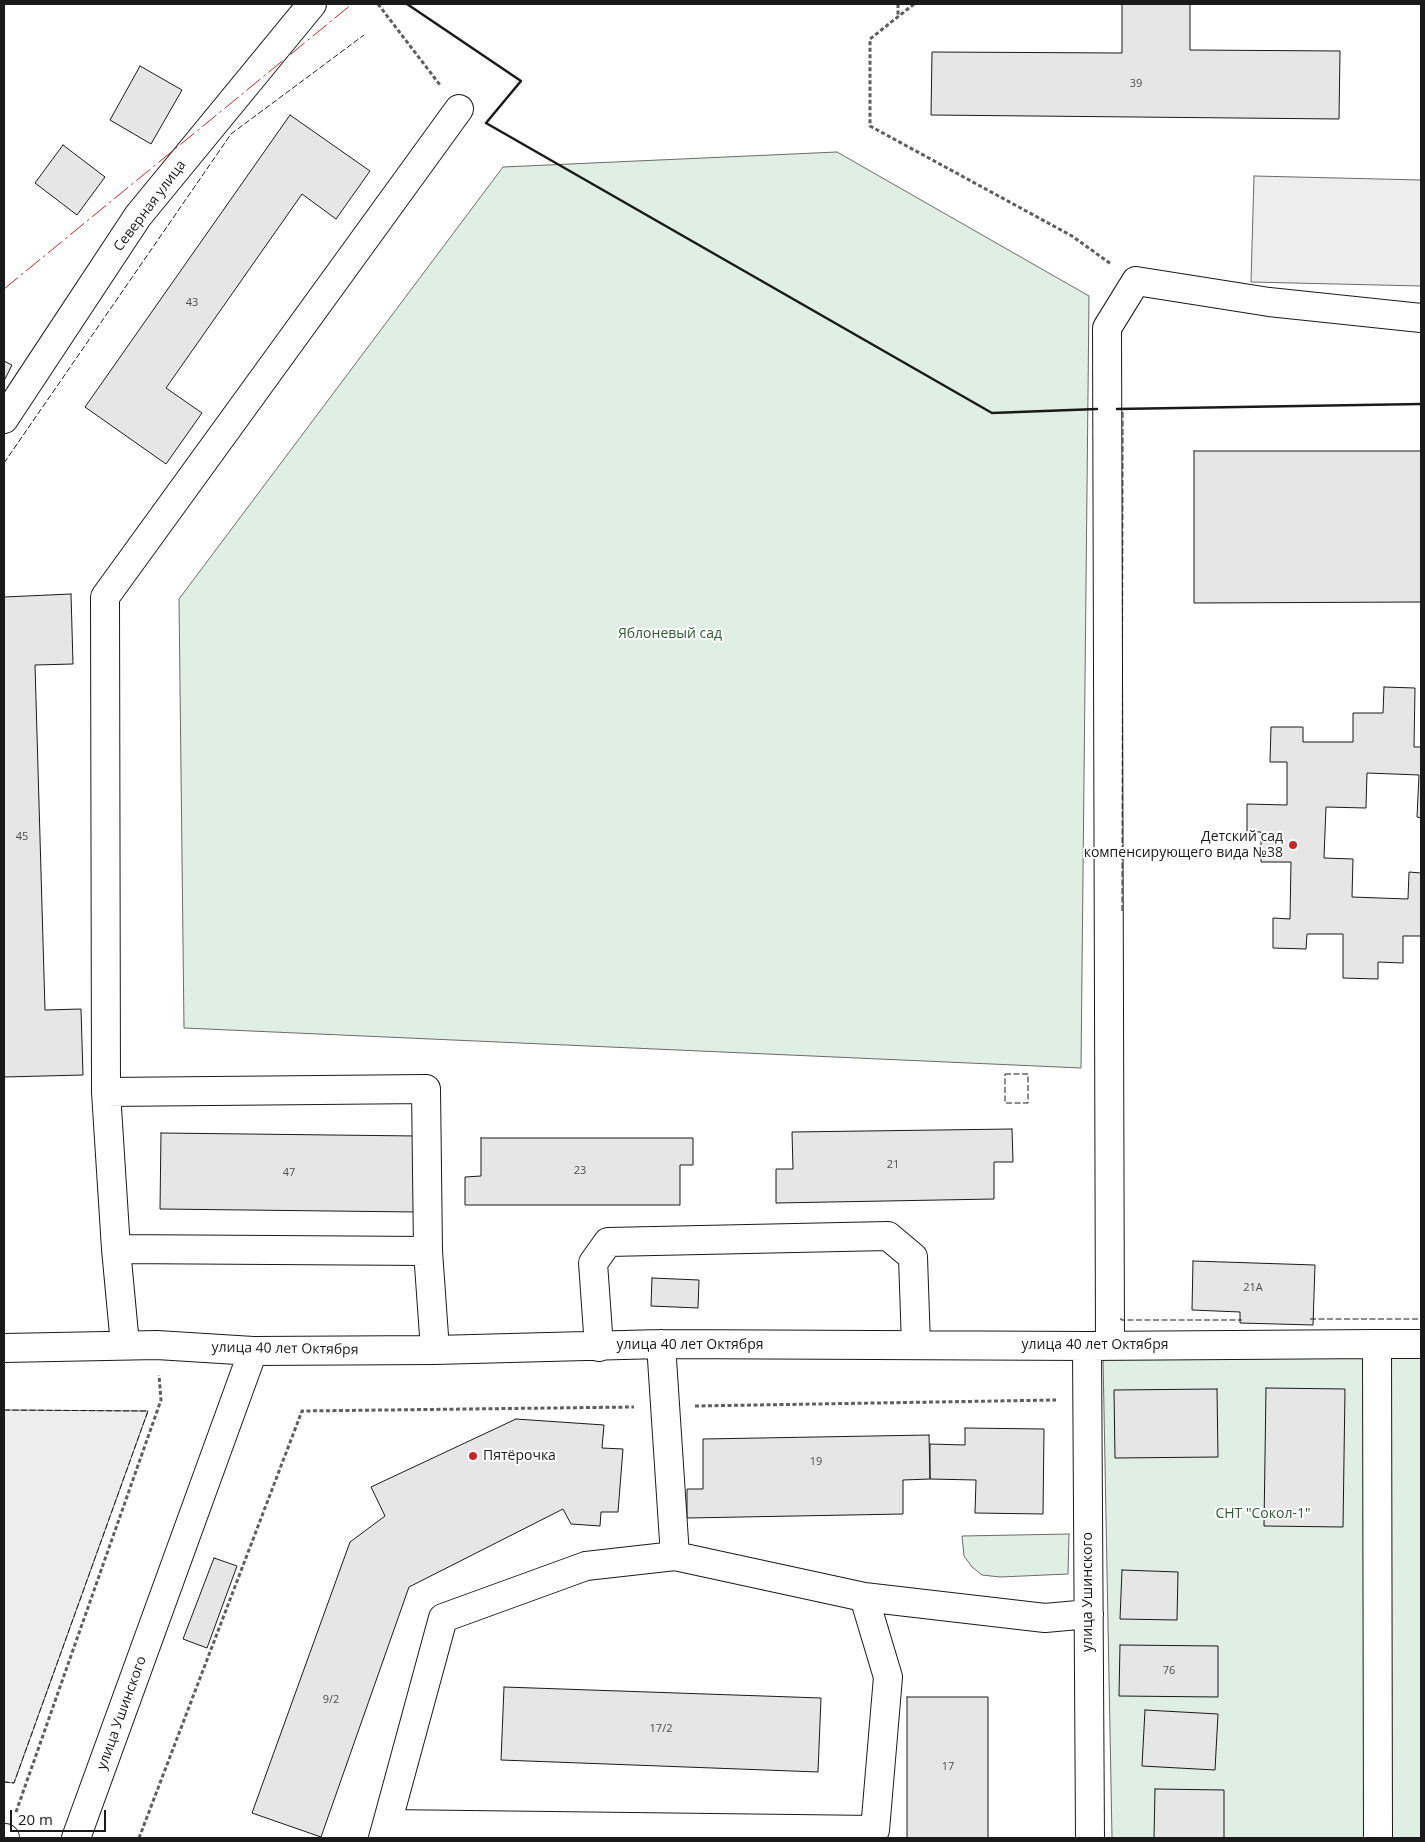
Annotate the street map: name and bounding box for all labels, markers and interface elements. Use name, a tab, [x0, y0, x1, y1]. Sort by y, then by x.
house number: 39	[1130, 77, 1142, 91]
street label: Северная улица	[110, 157, 190, 255]
house number: 43	[186, 296, 198, 310]
park label: Яблоневый сад	[618, 626, 722, 642]
place label: Детский сад компенсирующего вида №38	[1084, 829, 1283, 862]
house number: 45	[16, 830, 28, 844]
marker: Детский сад компенсирующего вида №38	[1287, 839, 1299, 851]
house number: 21	[887, 1158, 899, 1172]
house number: 23	[574, 1164, 586, 1178]
house number: 47	[283, 1166, 295, 1180]
house number: 21А	[1243, 1281, 1263, 1295]
street label: улица 40 лет Октября	[617, 1337, 763, 1353]
street label: улица 40 лет Октября	[1022, 1337, 1168, 1353]
street label: улица 40 лет Октября	[211, 1339, 359, 1359]
place label: Пятёрочка	[483, 1448, 556, 1464]
marker: Пятёрочка	[467, 1450, 479, 1462]
house number: 19	[810, 1455, 822, 1469]
park label: СНТ "Сокол-1"	[1215, 1506, 1311, 1522]
street label: улица Ушинского	[1080, 1532, 1096, 1652]
street label: улица Ушинского	[94, 1654, 150, 1772]
house number: 76	[1163, 1664, 1175, 1678]
house number: 9/2	[323, 1693, 339, 1707]
house number: 17/2	[650, 1722, 672, 1736]
house number: 17	[942, 1760, 954, 1774]
scale bar	[12, 1800, 109, 1832]
text: 20 m	[18, 1809, 53, 1829]

